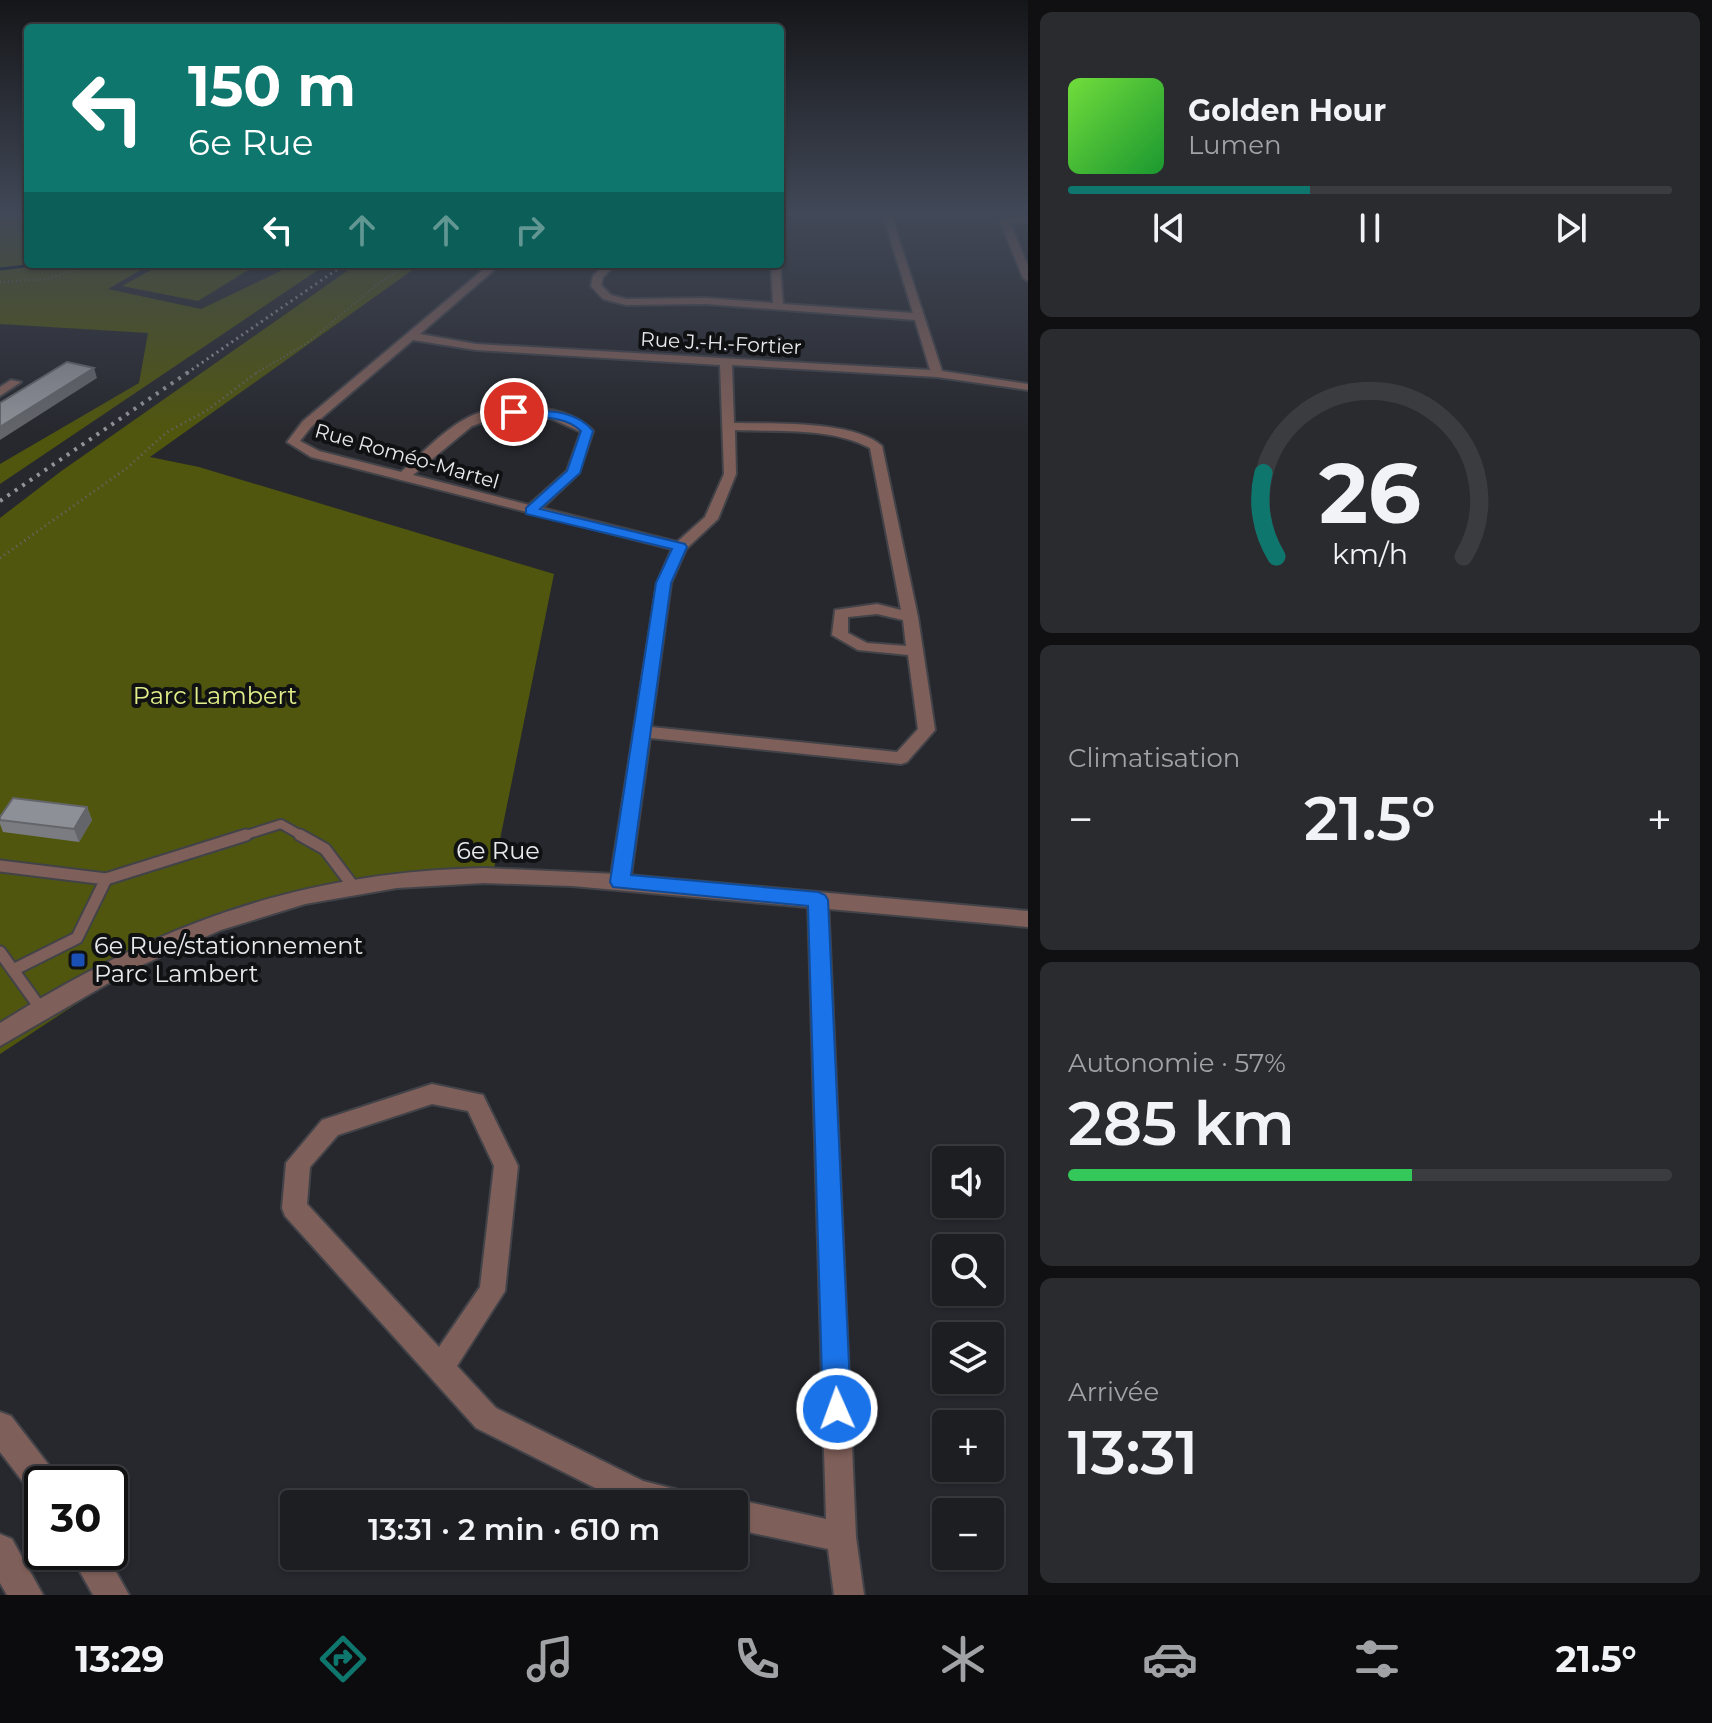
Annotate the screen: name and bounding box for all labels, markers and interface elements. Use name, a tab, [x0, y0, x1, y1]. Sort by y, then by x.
text: 150 m	[188, 52, 356, 120]
icon: left	[56, 56, 160, 160]
text: Golden Hour	[1188, 92, 1386, 129]
text: 6e Rue	[188, 120, 313, 164]
text: Lumen	[1188, 129, 1281, 161]
icon: previous	[1147, 206, 1191, 250]
icon: pause	[1348, 206, 1392, 250]
icon: next	[1549, 206, 1593, 250]
icon: left	[256, 208, 300, 252]
icon: ahead	[340, 208, 384, 252]
icon: ahead	[424, 208, 468, 252]
icon: right	[508, 208, 552, 252]
street label: Rue J.-H.-Fortier	[640, 327, 802, 359]
pin	[480, 378, 548, 446]
icon: arrive	[492, 390, 536, 434]
street label: Rue Roméo-Martel	[312, 418, 502, 494]
text: 26	[1319, 441, 1421, 543]
text: km/h	[1332, 536, 1408, 571]
park label: Parc Lambert	[133, 681, 297, 710]
text: Climatisation	[1068, 742, 1240, 774]
text: 21.5°	[1304, 782, 1436, 855]
text: −	[1068, 792, 1093, 846]
text: +	[1647, 792, 1672, 846]
street label: 6e Rue	[456, 836, 540, 865]
place label: 6e Rue/stationnement Parc Lambert	[94, 931, 364, 988]
marker: 6e Rue/stationnement Parc Lambert	[69, 951, 87, 969]
text: Autonomie · 57%	[1068, 1047, 1286, 1079]
text: 285 km	[1068, 1087, 1295, 1160]
map controls	[932, 1146, 1004, 1570]
button: sound	[932, 1146, 1004, 1218]
button: search	[932, 1234, 1004, 1306]
button: layers	[932, 1322, 1004, 1394]
position arrow	[795, 1367, 879, 1451]
text: Arrivée	[1068, 1376, 1159, 1408]
button: +	[932, 1410, 1004, 1482]
text: 13:31	[1068, 1416, 1198, 1489]
speed limit sign: 30	[24, 1466, 128, 1570]
button: −	[932, 1498, 1004, 1570]
text: 13:31 · 2 min · 610 m	[368, 1511, 660, 1548]
icon: directions	[315, 1631, 371, 1687]
icon: music	[522, 1631, 578, 1687]
icon: phone	[729, 1631, 785, 1687]
icon: climate	[935, 1631, 991, 1687]
icon: car	[1142, 1631, 1198, 1687]
icon: filters	[1349, 1631, 1405, 1687]
text: 13:29	[75, 1637, 164, 1681]
text: 21.5°	[1556, 1637, 1637, 1681]

